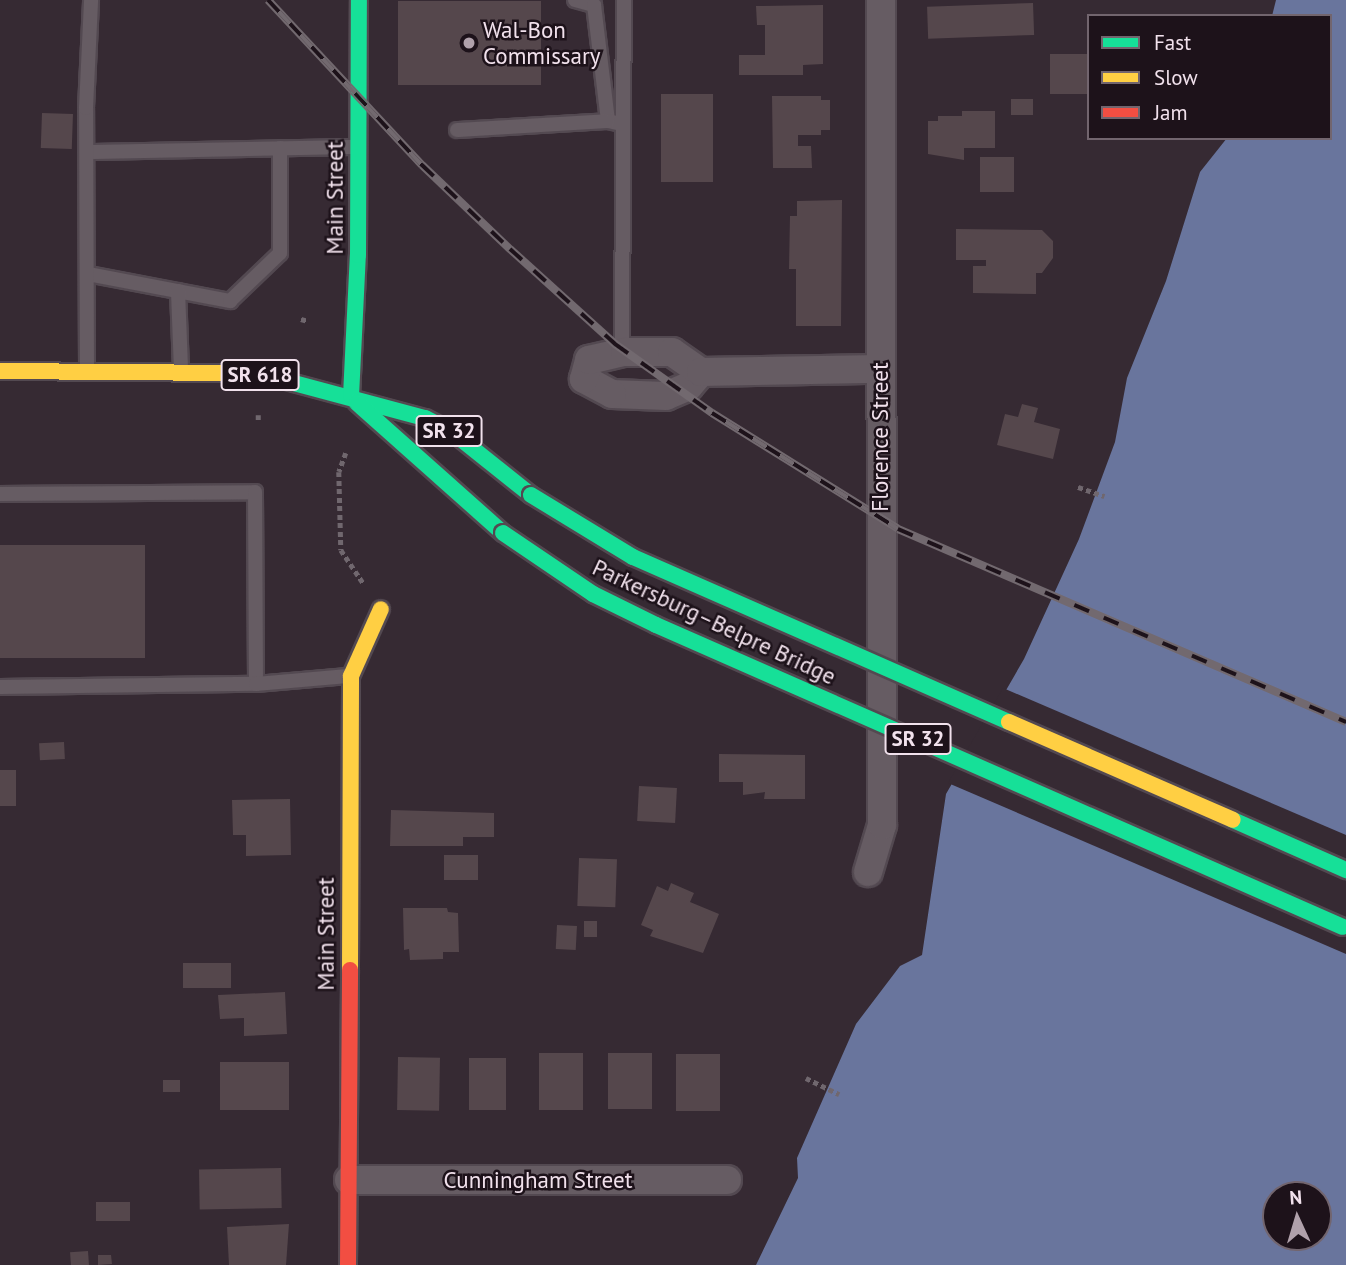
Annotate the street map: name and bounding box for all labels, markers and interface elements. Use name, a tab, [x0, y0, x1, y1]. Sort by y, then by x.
legend	[1087, 14, 1332, 140]
place label: Wal-Bon Commissary	[483, 16, 600, 70]
text: Fast	[1154, 29, 1191, 56]
marker: Wal-Bon Commissary	[461, 35, 477, 51]
text: Slow	[1154, 64, 1198, 91]
text: Jam	[1154, 99, 1188, 126]
street label: Main Street	[321, 141, 349, 255]
road number: SR 618	[220, 358, 300, 392]
street label: Florence Street	[866, 362, 894, 512]
road number: SR 32	[414, 414, 484, 448]
street label: Parkersburg–Belpre Bridge	[588, 553, 840, 691]
road number: SR 32	[883, 722, 953, 756]
street label: Main Street	[312, 877, 340, 991]
street label: Cunningham Street	[444, 1166, 632, 1194]
north arrow	[1262, 1181, 1332, 1251]
text: N	[1289, 1185, 1303, 1209]

